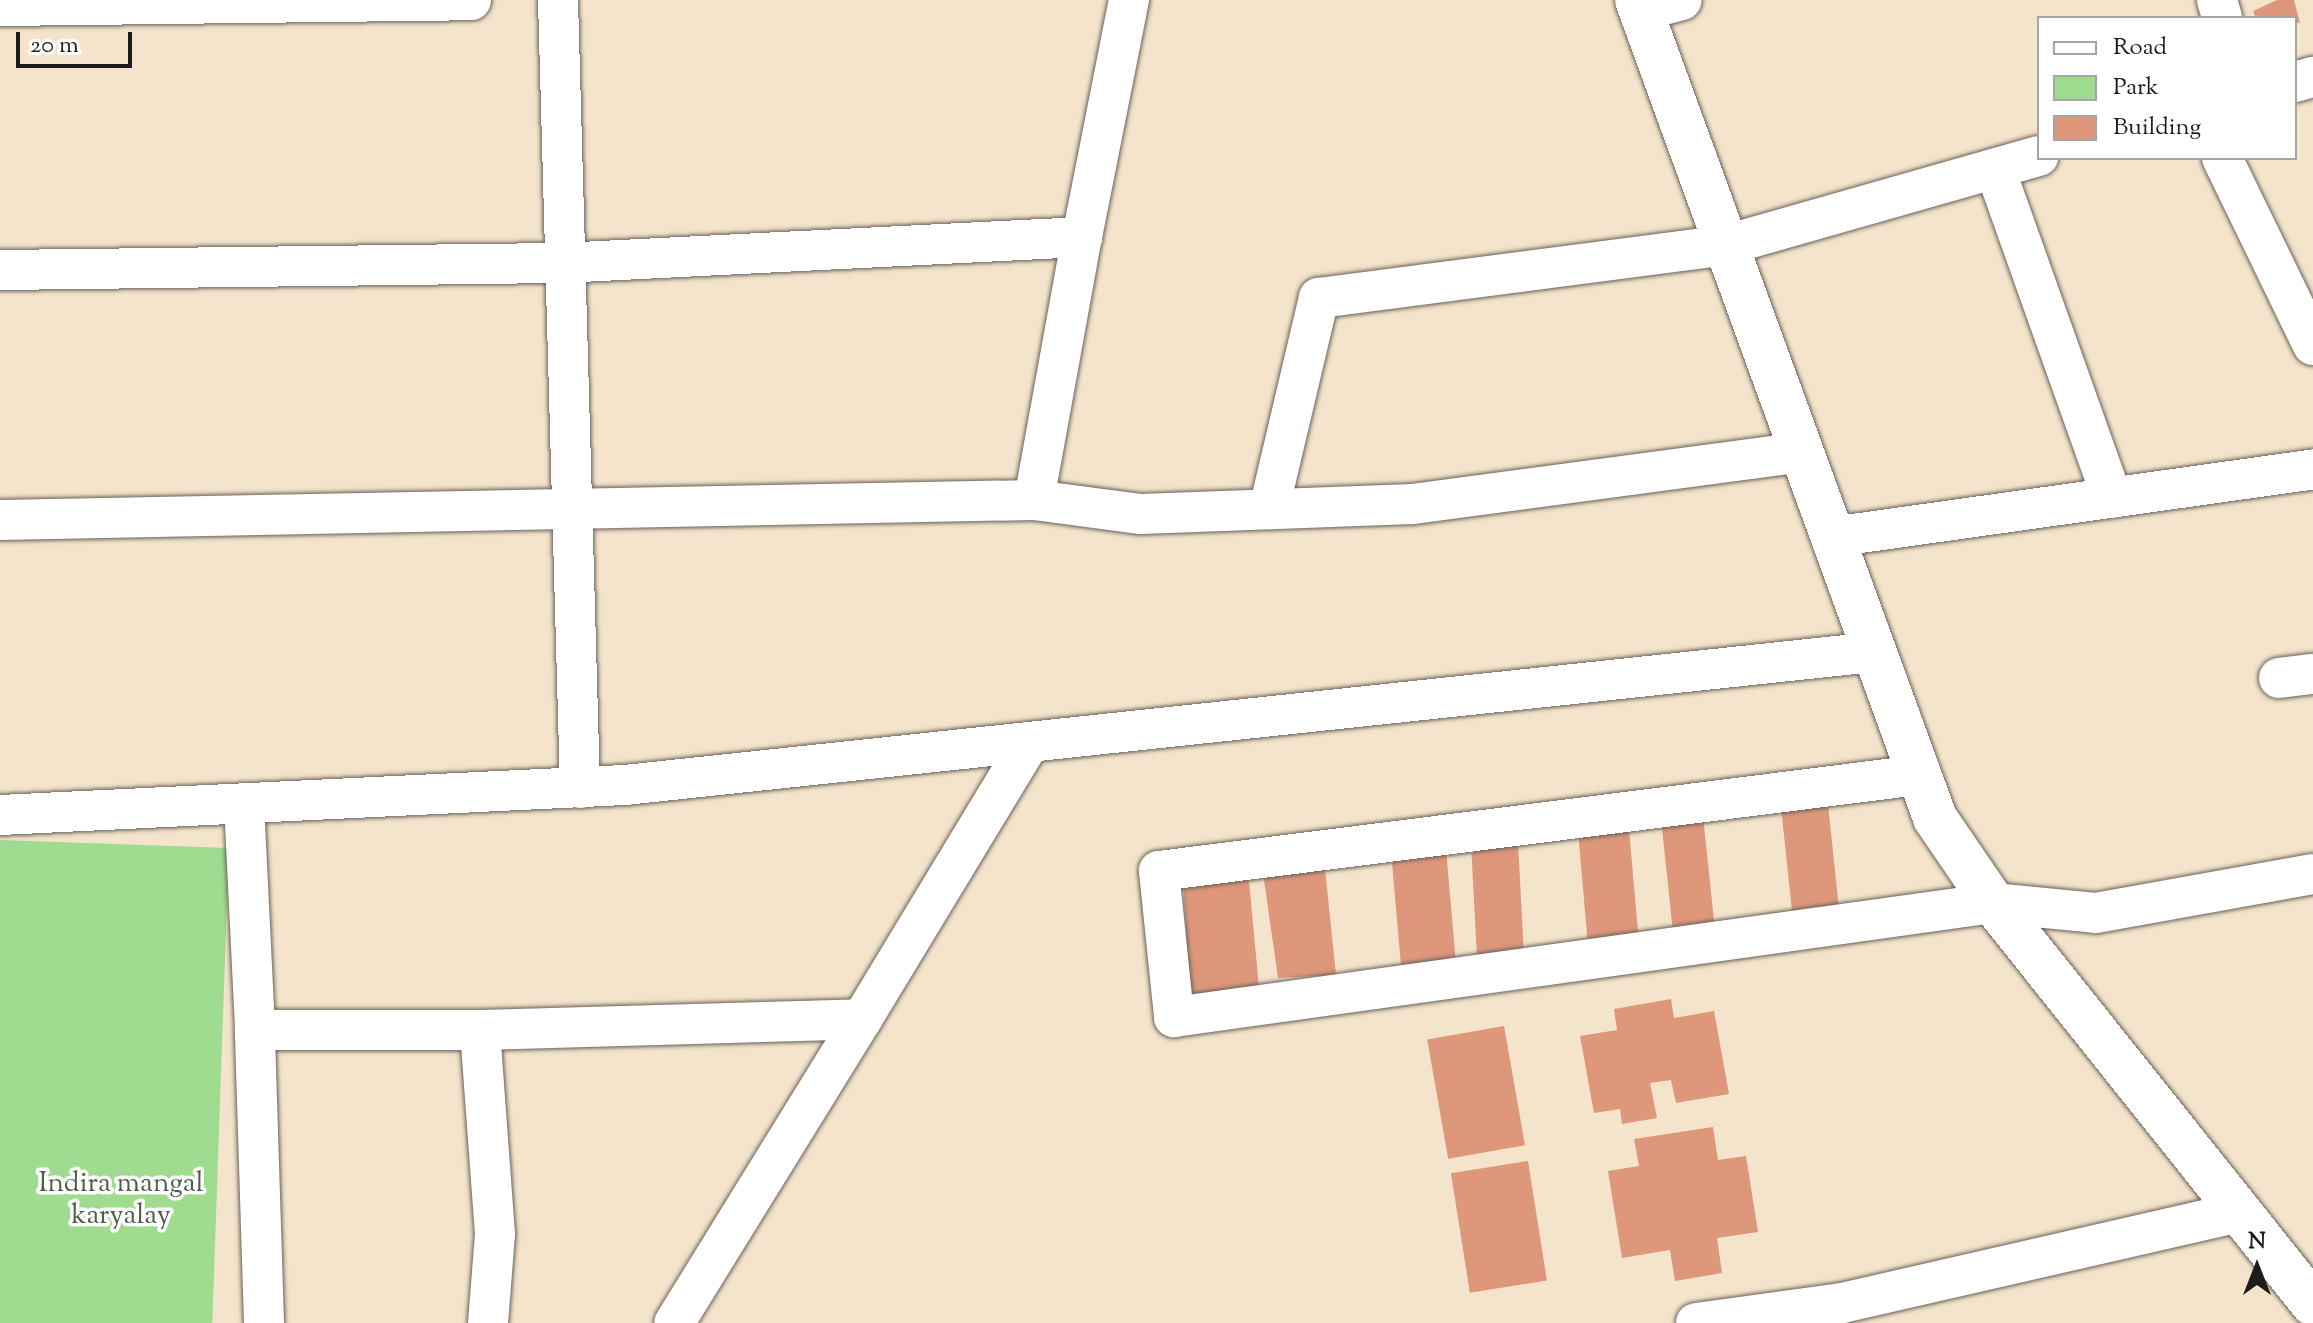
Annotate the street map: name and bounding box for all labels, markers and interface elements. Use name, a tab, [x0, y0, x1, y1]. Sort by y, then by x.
scale bar	[20, 16, 136, 66]
legend	[2037, 16, 2297, 160]
text: 20 m	[30, 29, 79, 63]
text: Road	[2113, 31, 2167, 65]
text: Park	[2113, 71, 2159, 105]
text: Building	[2113, 111, 2201, 145]
park label: Indira mangal karyalay	[38, 1167, 204, 1233]
north arrow	[2217, 1227, 2297, 1307]
text: N	[2248, 1227, 2266, 1259]

